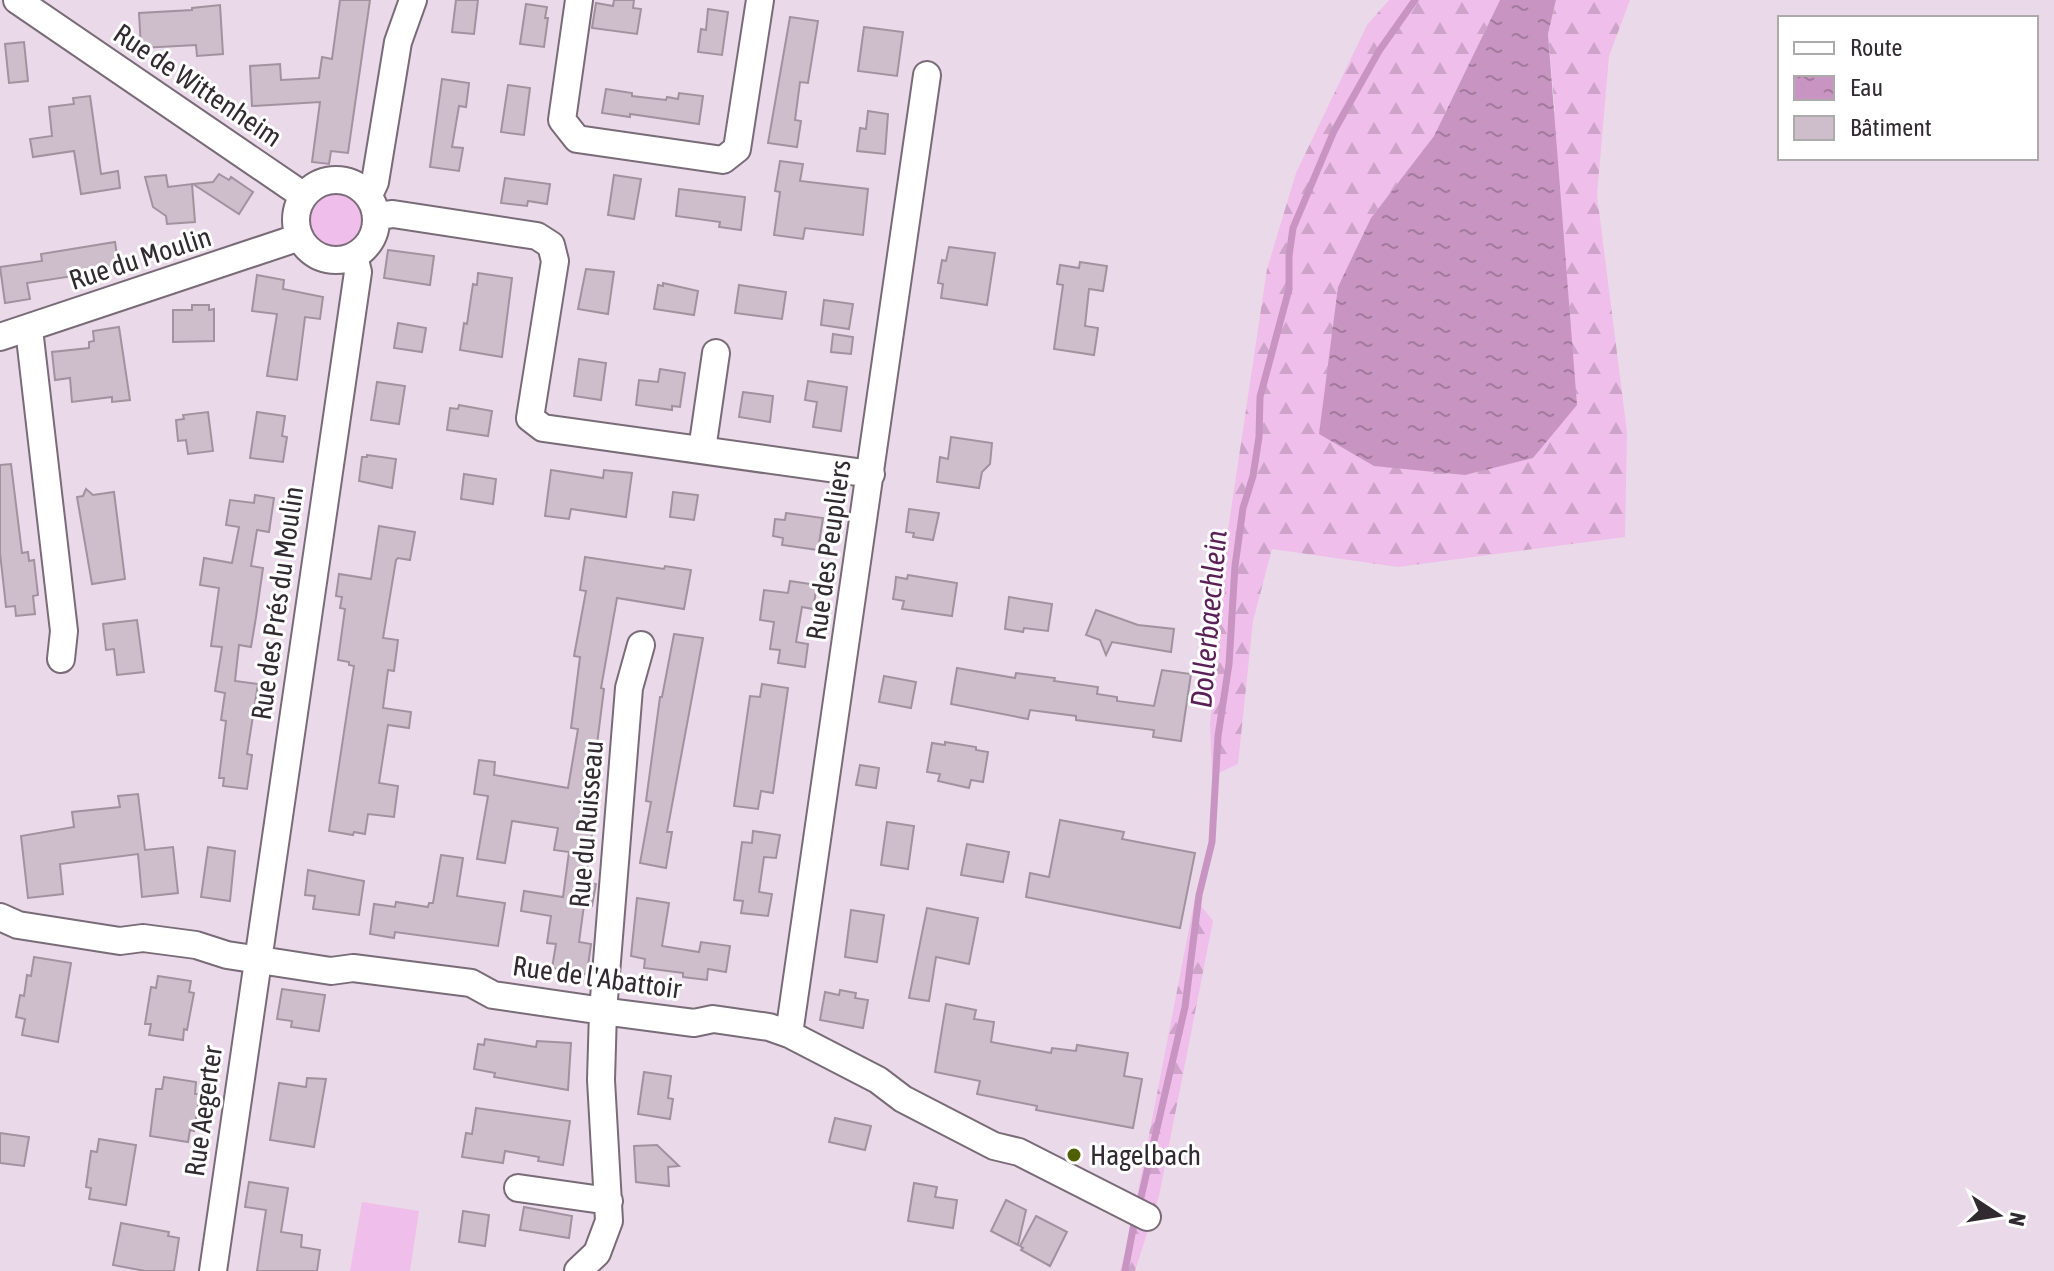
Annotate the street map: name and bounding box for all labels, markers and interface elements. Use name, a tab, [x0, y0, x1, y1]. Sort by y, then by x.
legend	[1778, 16, 2038, 160]
street label: Rue de Wittenheim	[108, 17, 288, 153]
text: Route	[1850, 34, 1902, 61]
text: Eau	[1850, 74, 1883, 101]
text: Bâtiment	[1850, 114, 1932, 141]
street label: Rue du Moulin	[65, 220, 215, 296]
street label: Rue des Peupliers	[800, 458, 856, 642]
street label: Rue des Prés du Moulin	[245, 484, 309, 722]
water label: Dollerbaechlein	[1183, 529, 1233, 709]
street label: Rue du Ruisseau	[563, 739, 609, 909]
street label: Rue de l'Abattoir	[511, 949, 684, 1005]
street label: Rue Aegerter	[178, 1043, 228, 1178]
place label: Hagelbach	[1090, 1139, 1201, 1171]
marker: Hagelbach	[1065, 1146, 1083, 1164]
north arrow	[1958, 1175, 2038, 1255]
text: N	[2003, 1210, 2032, 1228]

